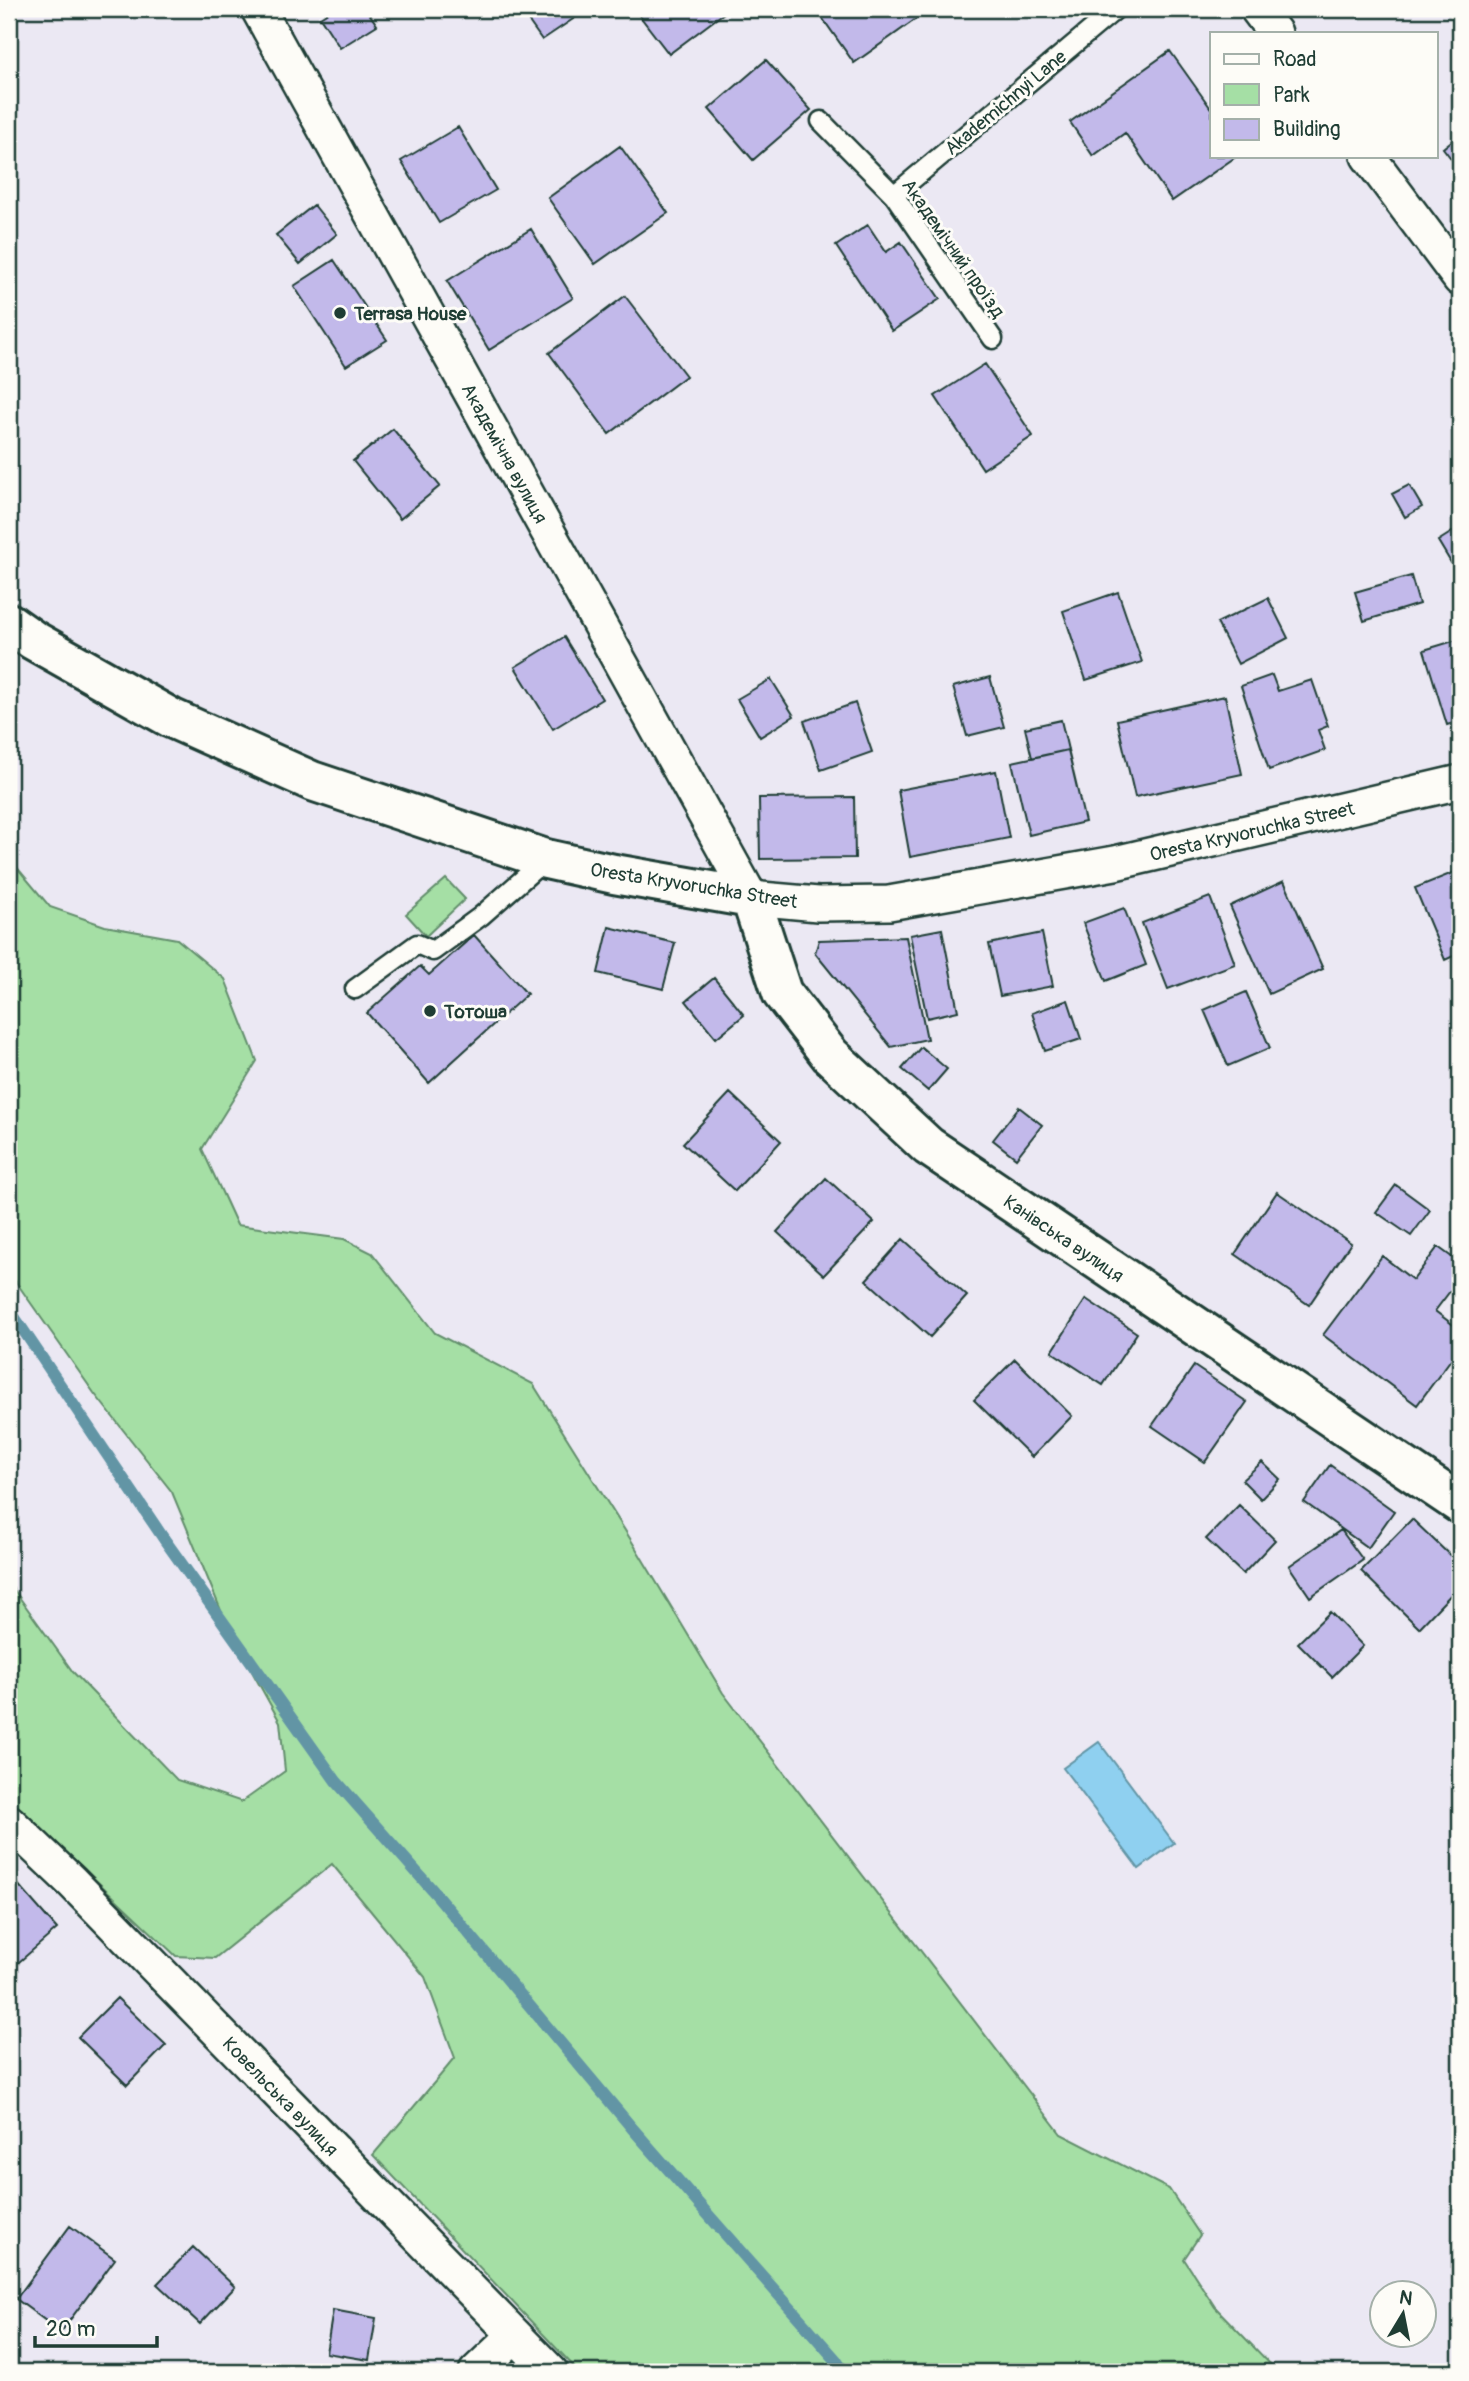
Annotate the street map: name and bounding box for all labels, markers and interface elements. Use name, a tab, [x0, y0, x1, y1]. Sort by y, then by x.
legend	[1210, 32, 1438, 158]
street label: Akademichnyi Lane	[940, 44, 1072, 161]
text: Road	[1273, 46, 1317, 73]
text: Park	[1273, 82, 1310, 109]
text: Building	[1273, 116, 1340, 143]
street label: Академічний проїзд	[896, 174, 1010, 323]
place label: Terrasa House	[353, 302, 467, 326]
marker: Terrasa House	[332, 305, 348, 321]
street label: Академічна вулиця	[456, 379, 553, 528]
street label: Oresta Kryvoruchka Street	[1148, 797, 1357, 867]
street label: Oresta Kryvoruchka Street	[589, 858, 799, 914]
place label: Тотоша	[443, 1000, 507, 1024]
marker: Тотоша	[422, 1003, 438, 1019]
street label: Канівська вулиця	[999, 1190, 1128, 1288]
street label: Ковельська вулиця	[217, 2032, 343, 2161]
north arrow	[1368, 2280, 1438, 2350]
text: N	[1397, 2285, 1414, 2311]
scale bar	[35, 2304, 158, 2348]
text: 20 m	[46, 2316, 95, 2343]

